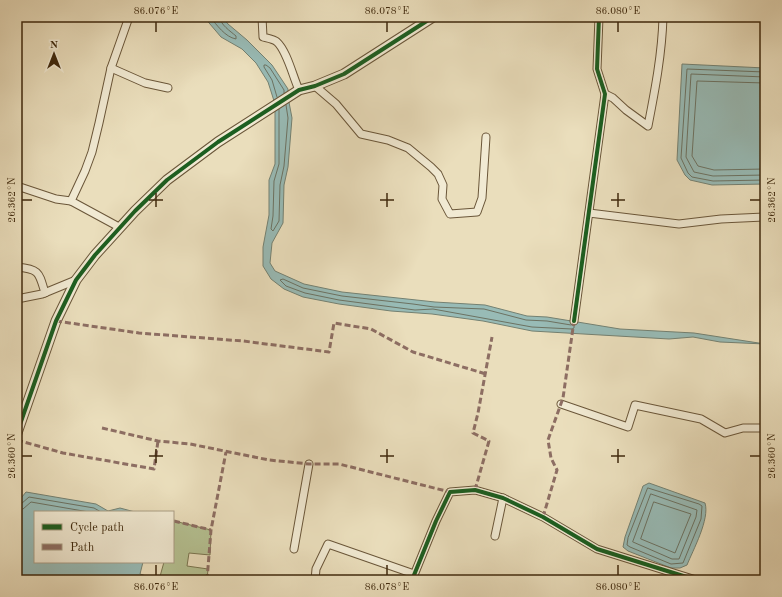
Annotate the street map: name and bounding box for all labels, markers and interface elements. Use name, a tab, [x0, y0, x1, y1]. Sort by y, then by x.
text: 86.076°E	[134, 6, 178, 16]
text: 86.078°E	[365, 6, 409, 16]
text: 86.080°E	[596, 6, 640, 16]
north arrow	[34, 34, 74, 74]
text: N	[50, 40, 59, 51]
text: 26.362°N	[7, 177, 17, 223]
text: 26.362°N	[767, 177, 777, 223]
text: 26.360°N	[7, 433, 17, 479]
text: 26.360°N	[767, 433, 777, 479]
legend	[34, 511, 174, 563]
text: Cycle path	[70, 522, 125, 534]
text: Path	[70, 542, 95, 554]
text: 86.076°E	[134, 582, 178, 592]
text: 86.078°E	[365, 582, 409, 592]
text: 86.080°E	[596, 582, 640, 592]

